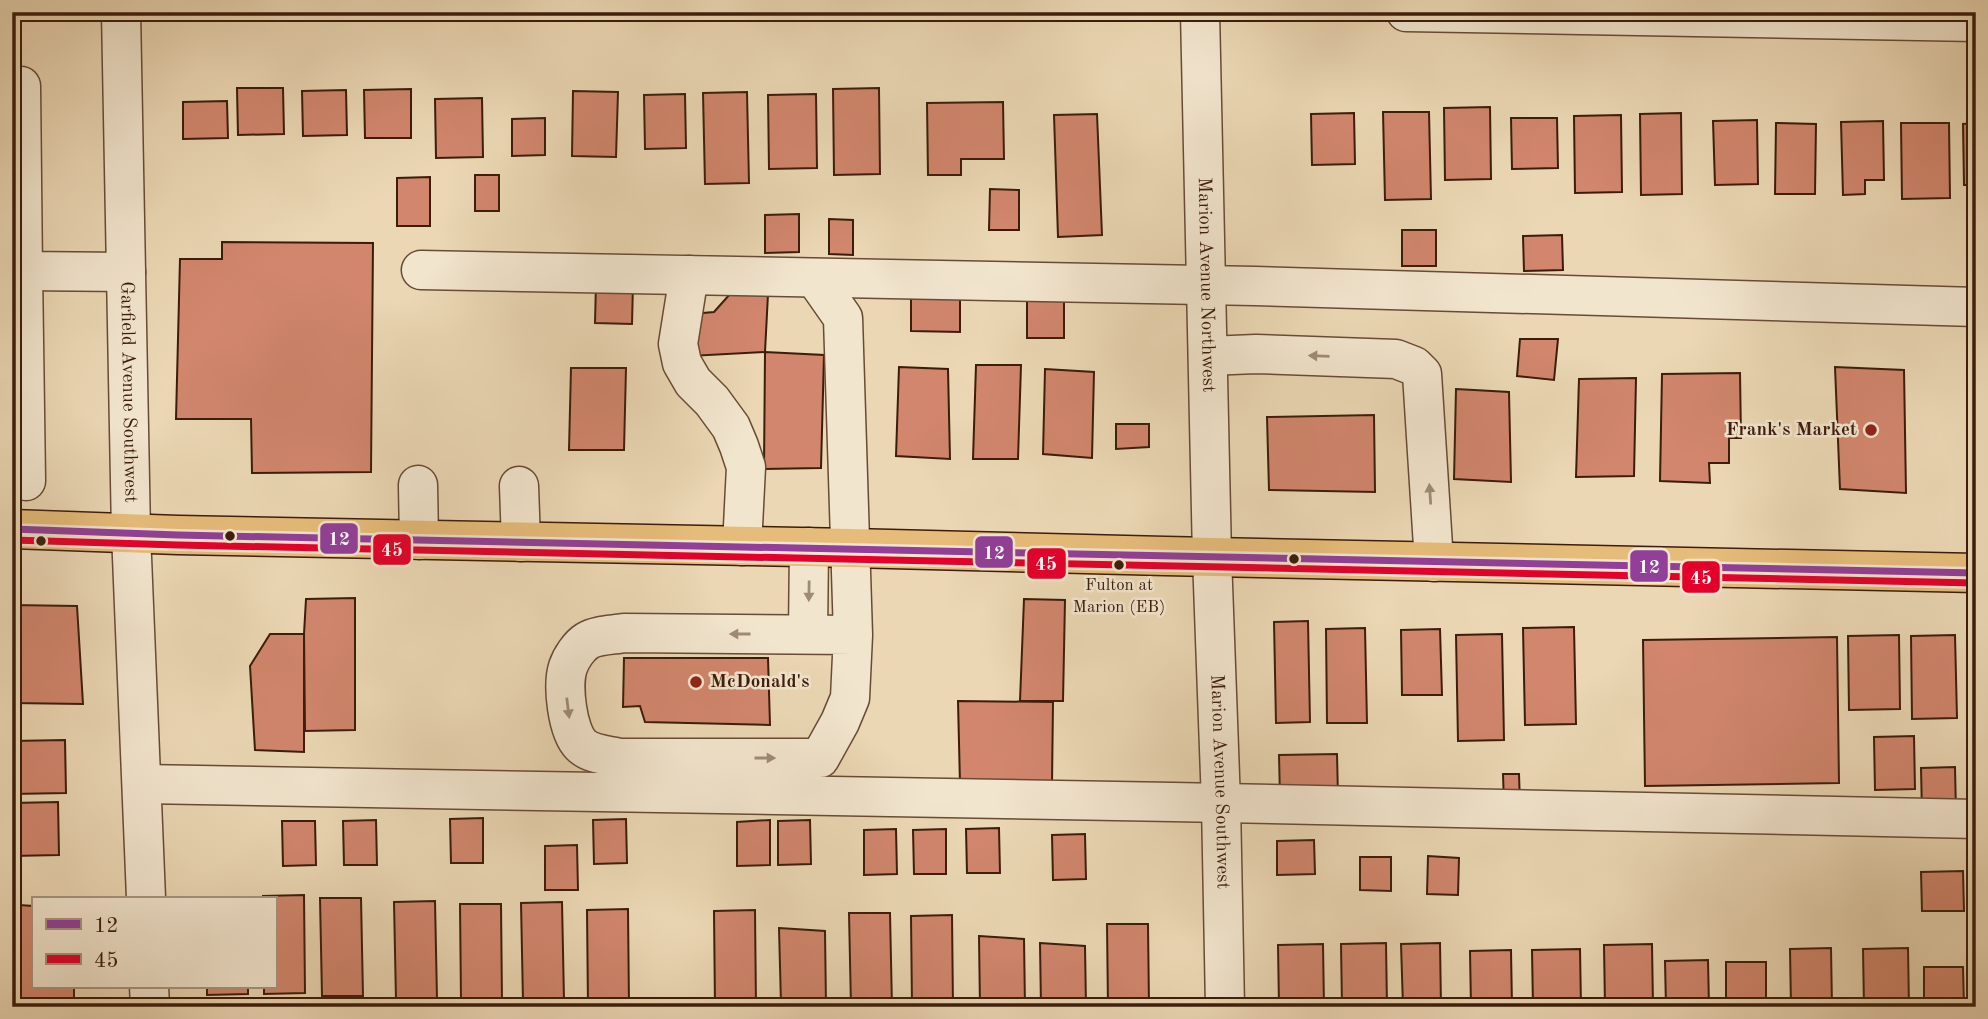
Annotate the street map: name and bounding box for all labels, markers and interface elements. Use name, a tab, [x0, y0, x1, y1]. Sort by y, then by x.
street label: Marion Avenue Northwest	[1194, 177, 1218, 393]
street label: Garfield Avenue Southwest	[117, 281, 140, 503]
one-way arrow	[1308, 350, 1330, 362]
place label: Frank's Market	[1726, 421, 1857, 440]
marker: Frank's Market	[1863, 422, 1879, 438]
one-way arrow	[1424, 482, 1435, 504]
line badge: 12	[319, 522, 359, 555]
unlabelled marker	[223, 529, 237, 543]
text: 12	[328, 531, 350, 550]
line badge: 45	[372, 533, 412, 566]
unlabelled marker	[34, 534, 48, 548]
line badge: 12	[974, 535, 1014, 569]
text: 45	[381, 542, 403, 561]
text: 12	[983, 545, 1005, 564]
line badge: 45	[1026, 547, 1067, 580]
line badge: 12	[1629, 549, 1669, 583]
unlabelled marker	[1287, 552, 1301, 566]
text: 45	[1035, 556, 1057, 575]
marker: Fulton at Marion (EB)	[1112, 558, 1126, 572]
text: 12	[1638, 559, 1660, 578]
line badge: 45	[1681, 560, 1721, 594]
text: 45	[1690, 570, 1712, 589]
place label: Fulton at Marion (EB)	[1073, 577, 1165, 616]
one-way arrow	[803, 580, 814, 602]
one-way arrow	[728, 628, 750, 640]
place label: McDonald's	[710, 673, 809, 692]
marker: McDonald's	[688, 674, 704, 690]
street label: Marion Avenue Southwest	[1207, 674, 1232, 889]
one-way arrow	[563, 697, 574, 719]
one-way arrow	[754, 752, 776, 764]
legend	[32, 897, 276, 988]
text: 12	[94, 916, 118, 937]
text: 45	[94, 951, 118, 972]

